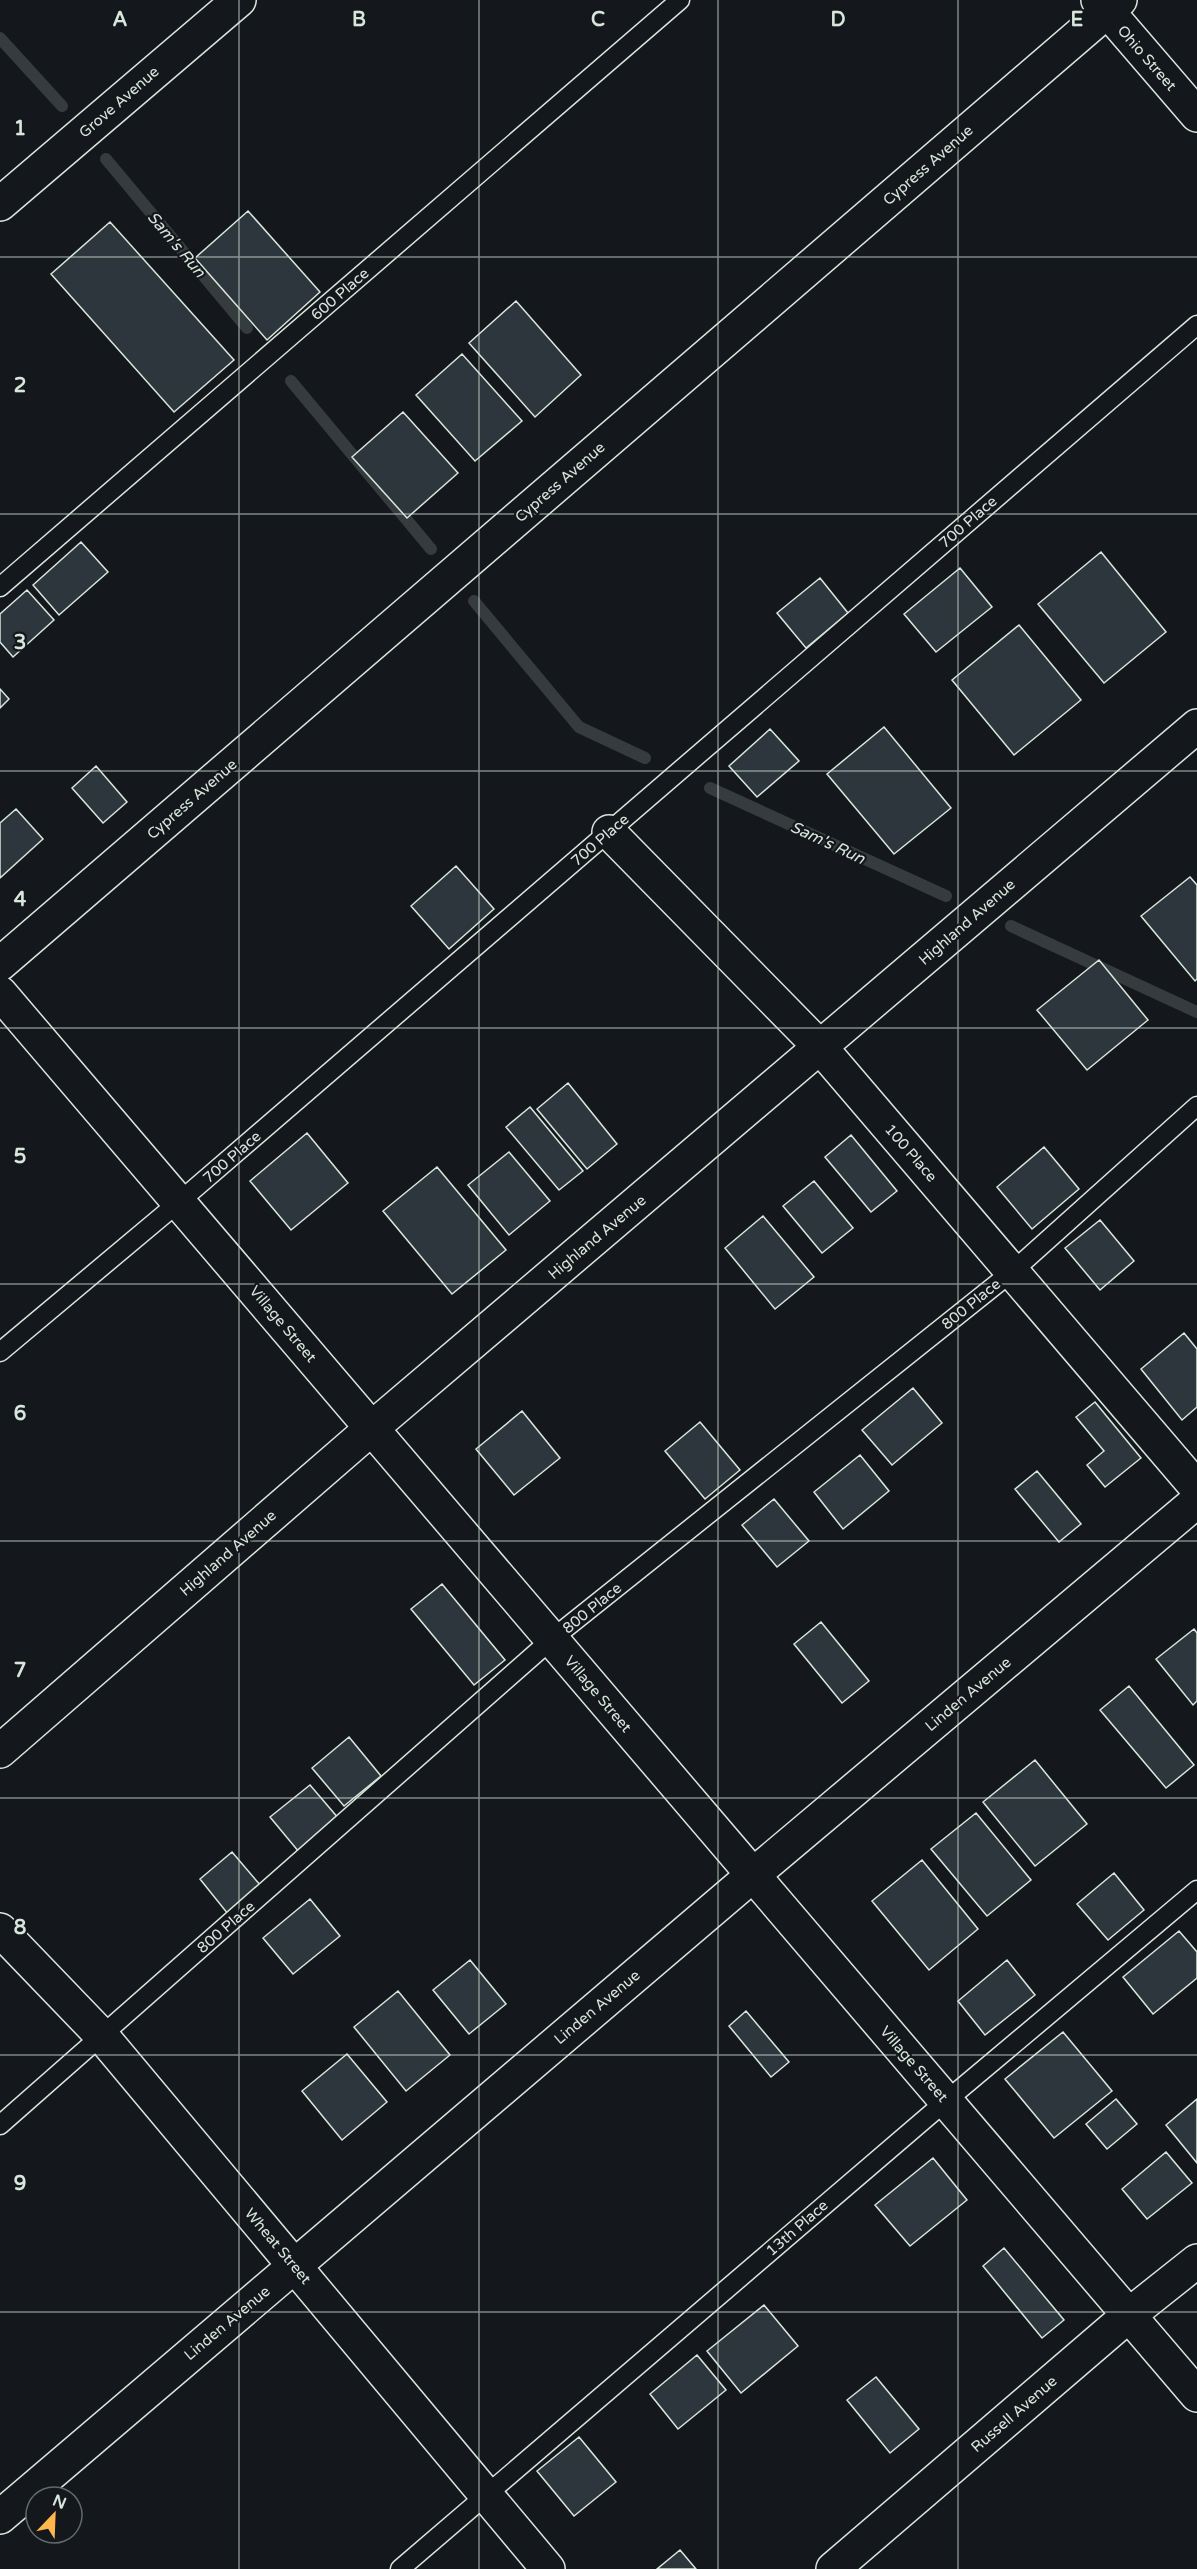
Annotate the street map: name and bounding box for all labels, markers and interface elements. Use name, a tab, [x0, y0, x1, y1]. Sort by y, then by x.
text: A	[113, 8, 128, 32]
text: B	[352, 8, 366, 32]
text: C	[591, 8, 605, 32]
text: D	[830, 8, 846, 32]
text: E	[1071, 8, 1084, 32]
street label: Ohio Street	[1114, 22, 1180, 95]
street label: Grove Avenue	[75, 62, 163, 142]
text: 1	[14, 117, 26, 141]
street label: Cypress Avenue	[879, 121, 977, 209]
water label: Sam's Run	[143, 208, 210, 283]
street label: 600 Place	[307, 264, 373, 324]
text: 2	[14, 374, 26, 398]
street label: Cypress Avenue	[511, 438, 609, 526]
street label: 700 Place	[935, 492, 1001, 552]
text: 3	[14, 631, 26, 655]
street label: Cypress Avenue	[143, 755, 241, 843]
street label: 700 Place	[567, 810, 633, 870]
water label: Sam's Run	[787, 817, 869, 869]
street label: Highland Avenue	[915, 875, 1019, 969]
text: 4	[14, 888, 27, 912]
street label: 100 Place	[881, 1120, 941, 1186]
street label: 700 Place	[199, 1127, 265, 1187]
text: 5	[14, 1145, 26, 1169]
street label: Highland Avenue	[545, 1191, 649, 1283]
street label: 800 Place	[938, 1275, 1004, 1333]
street label: Village Street	[246, 1282, 320, 1366]
text: 6	[14, 1402, 26, 1426]
street label: Highland Avenue	[176, 1506, 280, 1600]
street label: 800 Place	[559, 1579, 625, 1637]
street label: Village Street	[561, 1652, 635, 1736]
street label: Linden Avenue	[922, 1653, 1014, 1735]
text: 7	[14, 1659, 26, 1683]
street label: 800 Place	[193, 1897, 259, 1957]
text: 8	[14, 1916, 26, 1940]
street label: Linden Avenue	[551, 1966, 643, 2048]
street label: Village Street	[876, 2022, 952, 2106]
text: 9	[14, 2172, 26, 2196]
street label: 13th Place	[762, 2196, 832, 2260]
street label: Wheat Street	[241, 2204, 315, 2288]
street label: Linden Avenue	[181, 2282, 273, 2364]
street label: Russell Avenue	[967, 2372, 1061, 2456]
north arrow	[24, 2485, 84, 2545]
text: N	[50, 2490, 69, 2514]

